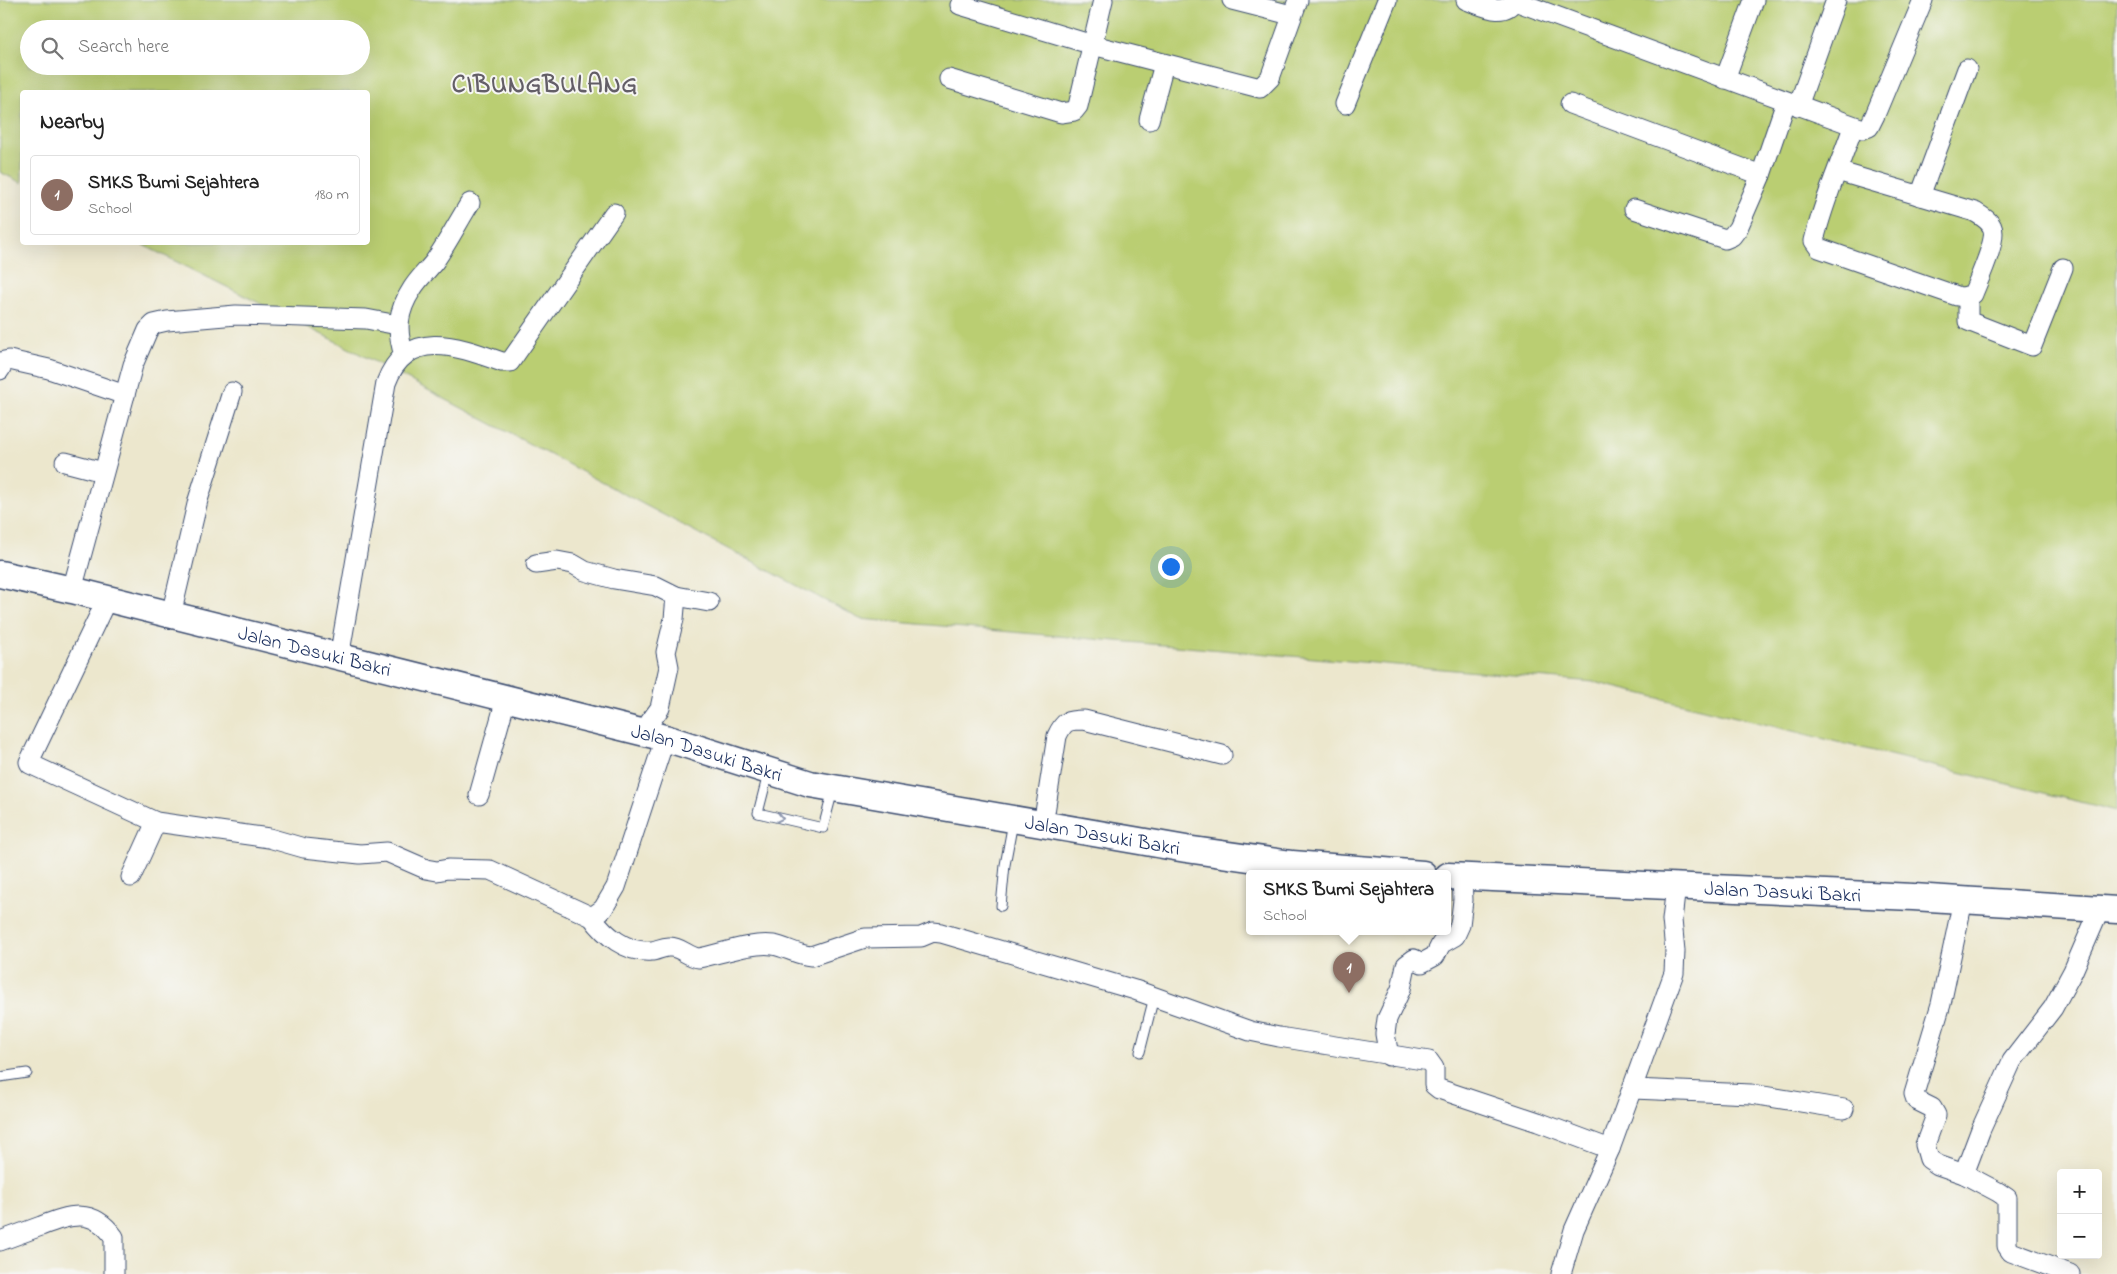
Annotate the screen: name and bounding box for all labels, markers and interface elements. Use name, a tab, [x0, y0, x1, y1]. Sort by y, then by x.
search box	[20, 20, 370, 75]
icon: search	[38, 34, 66, 62]
text: Search here	[78, 34, 169, 61]
district label: CIBUNGBULANG	[452, 68, 638, 104]
text: Nearby	[40, 108, 104, 138]
text: SMKS Bumi Sejahtera	[88, 170, 259, 197]
text: 1	[54, 183, 60, 207]
text: 180 m	[315, 183, 349, 207]
text: School	[88, 197, 132, 221]
your location	[1158, 554, 1184, 580]
street label: Jalan Dasuki Bakri	[235, 620, 394, 686]
street label: Jalan Dasuki Bakri	[627, 718, 785, 791]
street label: Jalan Dasuki Bakri	[1022, 809, 1182, 865]
one-way arrow	[776, 812, 785, 823]
popup	[1246, 870, 1451, 935]
street label: Jalan Dasuki Bakri	[1703, 876, 1862, 912]
text: SMKS Bumi Sejahtera	[1263, 877, 1434, 904]
text: School	[1263, 904, 1307, 928]
pin: 1	[1333, 952, 1365, 993]
map controls	[2057, 1169, 2102, 1259]
button: +	[2057, 1169, 2102, 1214]
button: −	[2057, 1214, 2102, 1259]

